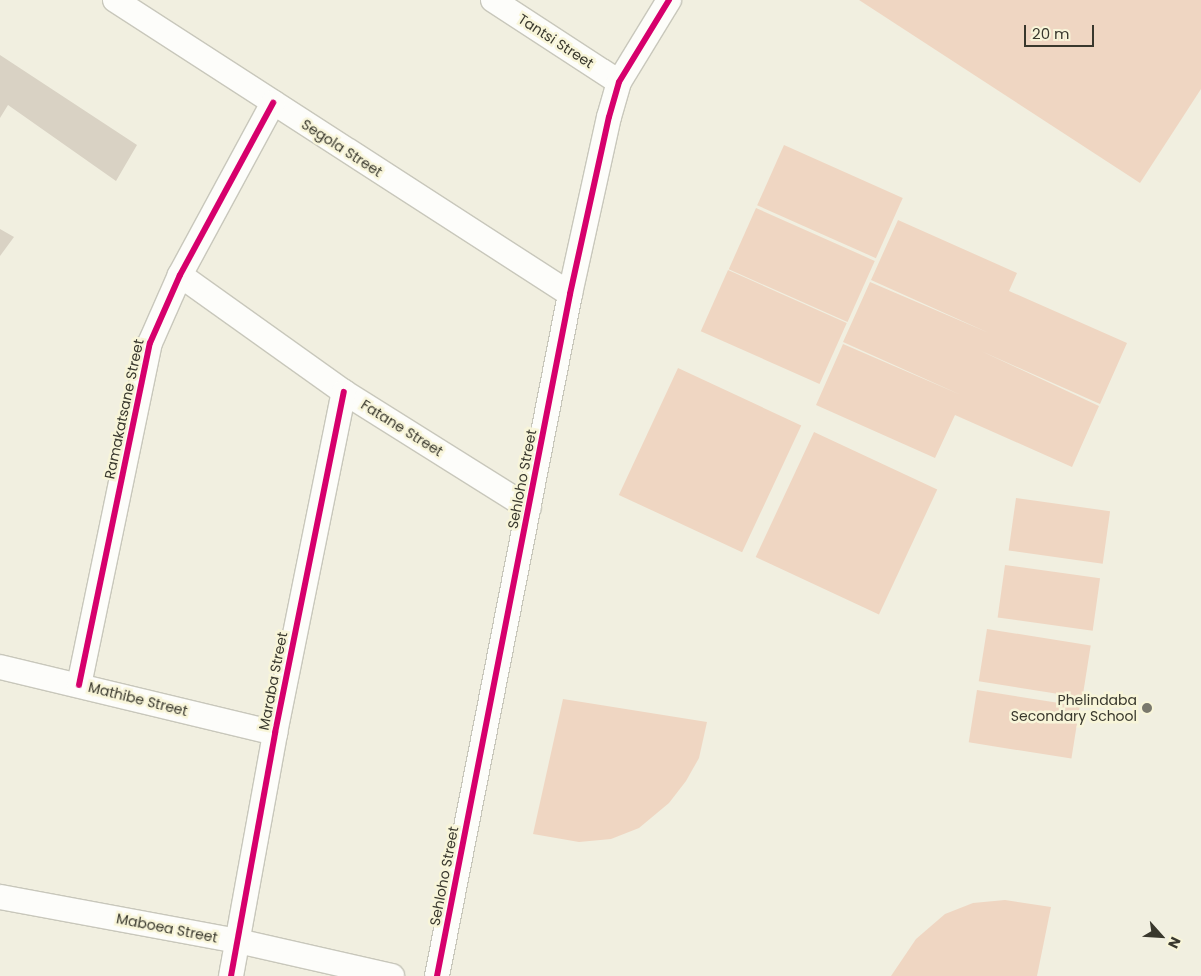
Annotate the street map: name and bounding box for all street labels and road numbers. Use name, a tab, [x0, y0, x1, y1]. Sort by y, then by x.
street label: Tantsi Street	[515, 10, 597, 72]
street label: Segola Street	[298, 116, 386, 180]
street label: Ramakatsane Street	[101, 337, 147, 481]
street label: Fatane Street	[358, 396, 446, 460]
street label: Sehloho Street	[504, 428, 540, 530]
street label: Maraba Street	[255, 630, 291, 732]
street label: Mathibe Street	[87, 679, 189, 719]
street label: Sehloho Street	[426, 825, 462, 927]
street label: Maboea Street	[115, 910, 219, 946]

